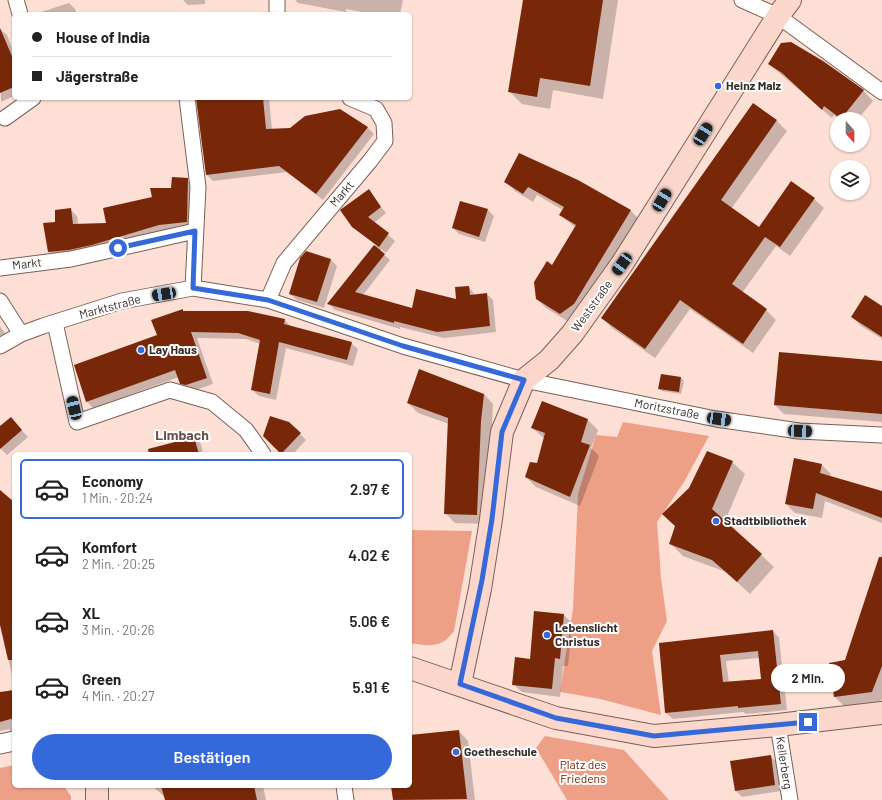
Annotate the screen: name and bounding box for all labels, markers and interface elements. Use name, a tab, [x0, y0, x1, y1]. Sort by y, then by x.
text: House of India	[56, 28, 150, 46]
text: Jägerstraße	[56, 67, 138, 85]
place label: Heinz Malz	[726, 78, 781, 92]
marker: Heinz Malz	[713, 81, 723, 91]
north arrow	[830, 112, 870, 152]
map controls	[830, 112, 870, 200]
car	[692, 121, 714, 147]
button: layers	[830, 160, 870, 200]
street label: Markt	[326, 178, 356, 209]
car	[651, 187, 673, 213]
route start	[109, 239, 127, 257]
car	[610, 251, 634, 277]
street label: Markt	[11, 254, 42, 272]
street label: Weststraße	[568, 277, 615, 334]
car	[151, 286, 177, 302]
street label: Marktstraße	[77, 291, 142, 321]
place label: Lay Haus	[149, 342, 197, 356]
marker: Lay Haus	[136, 345, 146, 355]
car	[65, 395, 83, 421]
street label: Moritzstraße	[633, 395, 701, 421]
car	[706, 411, 732, 427]
car	[788, 425, 812, 437]
district label: Limbach	[155, 426, 209, 443]
icon: car	[34, 471, 70, 507]
text: Economy	[82, 472, 143, 490]
text: 2.97 €	[350, 480, 390, 498]
text: 1 Min. · 20:24	[82, 490, 153, 506]
place label: Stadtbibliothek	[724, 513, 807, 527]
marker: Stadtbibliothek	[711, 516, 721, 526]
icon: car	[34, 537, 70, 573]
text: Komfort	[82, 538, 137, 556]
text: 4.02 €	[348, 546, 390, 564]
text: 2 Min. · 20:25	[82, 556, 155, 572]
icon: car	[34, 603, 70, 639]
text: XL	[82, 604, 100, 622]
text: 5.06 €	[349, 612, 390, 630]
place label: Lebenslicht Christus	[555, 620, 618, 648]
text: 3 Min. · 20:26	[82, 622, 155, 638]
marker: Lebenslicht Christus	[542, 630, 552, 640]
callout: 2 Min.	[771, 664, 845, 692]
icon: car	[34, 669, 70, 705]
text: Green	[82, 670, 121, 688]
text: 2 Min.	[792, 670, 824, 686]
text: 5.91 €	[353, 678, 390, 696]
text: 4 Min. · 20:27	[82, 688, 155, 704]
route end	[799, 713, 817, 731]
button: Bestätigen	[32, 734, 392, 780]
street label: Kellerberg	[774, 735, 796, 790]
place label: Goetheschule	[464, 744, 537, 758]
marker: Goetheschule	[451, 747, 461, 757]
park label: Platz des Friedens	[560, 757, 607, 785]

